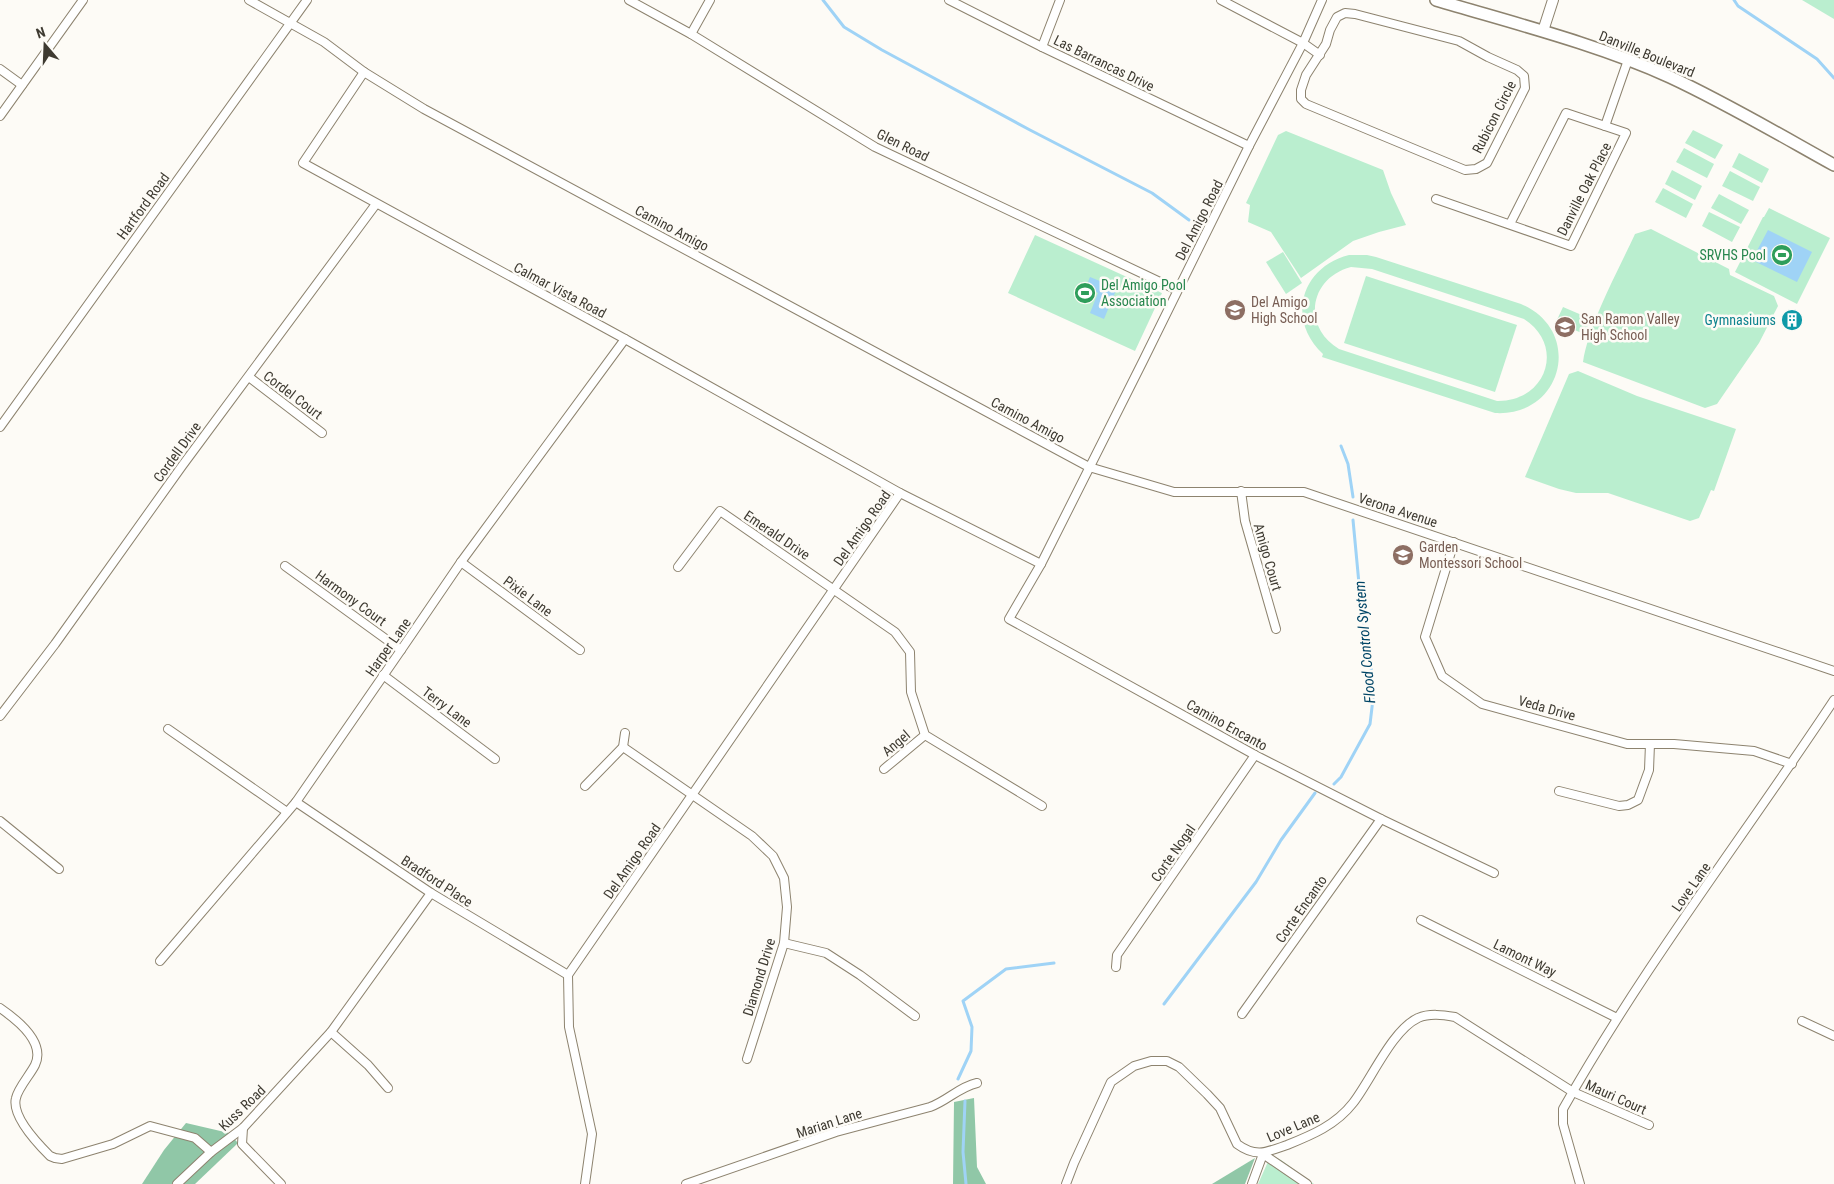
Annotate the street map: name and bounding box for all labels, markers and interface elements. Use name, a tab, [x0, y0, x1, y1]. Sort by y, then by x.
north arrow	[20, 20, 70, 70]
text: N	[34, 24, 47, 42]
street label: Danville Boulevard	[1597, 28, 1697, 80]
street label: Las Barrancas Drive	[1051, 32, 1157, 94]
street label: Rubicon Circle	[1469, 78, 1519, 156]
street label: Glen Road	[874, 126, 932, 164]
street label: Danville Oak Place	[1554, 139, 1615, 238]
street label: Hartford Road	[114, 170, 172, 242]
street label: Del Amigo Road	[1172, 177, 1226, 263]
street label: Camino Amigo	[632, 202, 712, 254]
sports icon: SRVHS Pool	[1770, 243, 1794, 267]
place label: SRVHS Pool	[1700, 247, 1766, 263]
street label: Calmar Vista Road	[511, 259, 609, 321]
place label: Del Amigo Pool Association	[1101, 277, 1186, 309]
sports icon: Del Amigo Pool Association	[1073, 281, 1097, 305]
place label: Del Amigo High School	[1251, 294, 1318, 326]
school or university icon: Del Amigo High School	[1223, 298, 1247, 322]
building icon: Gymnasiums	[1780, 308, 1804, 332]
place label: San Ramon Valley High School	[1581, 311, 1680, 343]
place label: Gymnasiums	[1705, 312, 1776, 328]
school or university icon: San Ramon Valley High School	[1553, 315, 1577, 339]
street label: Cordel Court	[260, 368, 326, 422]
street label: Camino Amigo	[988, 394, 1068, 446]
street label: Cordell Drive	[150, 419, 204, 485]
street label: Del Amigo Road	[830, 487, 894, 569]
street label: Verona Avenue	[1356, 490, 1440, 530]
street label: Emerald Drive	[741, 507, 813, 563]
street label: Amigo Court	[1251, 521, 1285, 593]
place label: Garden Montessori School	[1419, 539, 1522, 571]
school or university icon: Garden Montessori School	[1391, 543, 1415, 567]
street label: Harmony Court	[313, 567, 389, 629]
street label: Pixie Lane	[500, 573, 556, 620]
water label: Flood Control System	[1351, 580, 1379, 704]
street label: Harper Lane	[362, 614, 414, 679]
street label: Terry Lane	[419, 683, 475, 731]
street label: Veda Drive	[1516, 692, 1578, 724]
street label: Camino Encanto	[1184, 696, 1270, 754]
street label: Angel	[879, 727, 913, 759]
street label: Del Amigo Road	[600, 820, 664, 902]
street label: Corte Nogal	[1148, 821, 1198, 885]
street label: Bradford Place	[398, 852, 476, 910]
street label: Love Lane	[1668, 859, 1714, 915]
street label: Corte Encanto	[1272, 872, 1330, 946]
street label: Diamond Drive	[740, 936, 779, 1018]
street label: Lamont Way	[1491, 936, 1559, 980]
street label: Mauri Court	[1583, 1076, 1649, 1118]
street label: Kuss Road	[215, 1082, 269, 1134]
street label: Marian Lane	[794, 1105, 864, 1141]
street label: Love Lane	[1264, 1109, 1322, 1145]

